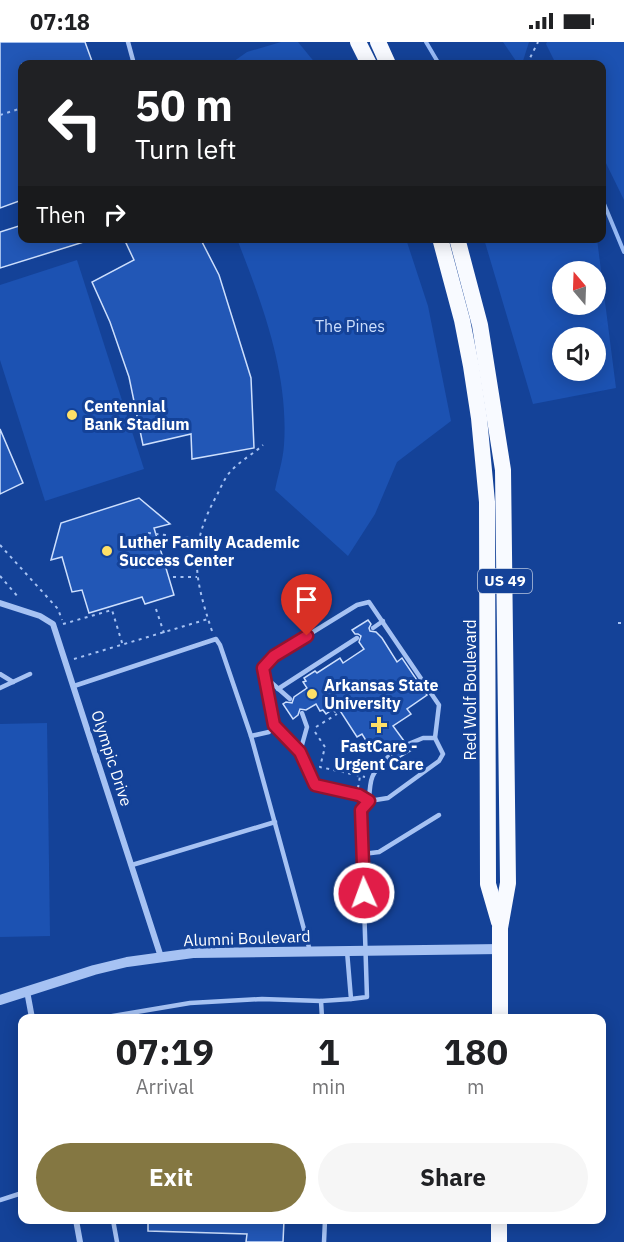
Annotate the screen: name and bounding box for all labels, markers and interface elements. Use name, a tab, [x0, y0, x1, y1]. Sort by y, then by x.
text: 07:18	[30, 7, 90, 36]
text: 50 m	[135, 78, 233, 133]
icon: left	[36, 84, 114, 162]
text: Turn left	[135, 131, 236, 166]
icon: right	[98, 198, 131, 231]
text: Then	[36, 200, 86, 229]
north arrow	[552, 261, 606, 315]
map controls	[552, 261, 606, 381]
park label: The Pines	[315, 316, 385, 336]
button: sound	[552, 327, 606, 381]
place label: Centennial Bank Stadium	[84, 396, 190, 434]
marker: Centennial Bank Stadium	[65, 408, 79, 422]
place label: Luther Family Academic Success Center	[119, 532, 300, 570]
marker: Luther Family Academic Success Center	[100, 544, 114, 558]
road number: US 49	[478, 569, 532, 593]
pin	[281, 574, 332, 636]
icon: arrive	[290, 583, 323, 616]
street label: Red Wolf Boulevard	[460, 620, 480, 760]
place label: Arkansas State University	[324, 675, 438, 713]
marker: Arkansas State University	[305, 687, 319, 701]
street label: Olympic Drive	[87, 707, 137, 809]
marker: FastCare - Urgent Care	[370, 716, 388, 734]
place label: FastCare - Urgent Care	[334, 736, 424, 774]
position arrow	[332, 861, 396, 925]
street label: Alumni Boulevard	[183, 926, 311, 950]
text: 07:19	[116, 1028, 214, 1075]
text: 1	[318, 1028, 340, 1075]
text: 180	[443, 1028, 508, 1075]
text: Arrival	[136, 1073, 194, 1100]
text: min	[312, 1073, 346, 1100]
text: m	[467, 1073, 485, 1100]
button: Exit	[36, 1143, 306, 1212]
button: Share	[318, 1143, 588, 1212]

